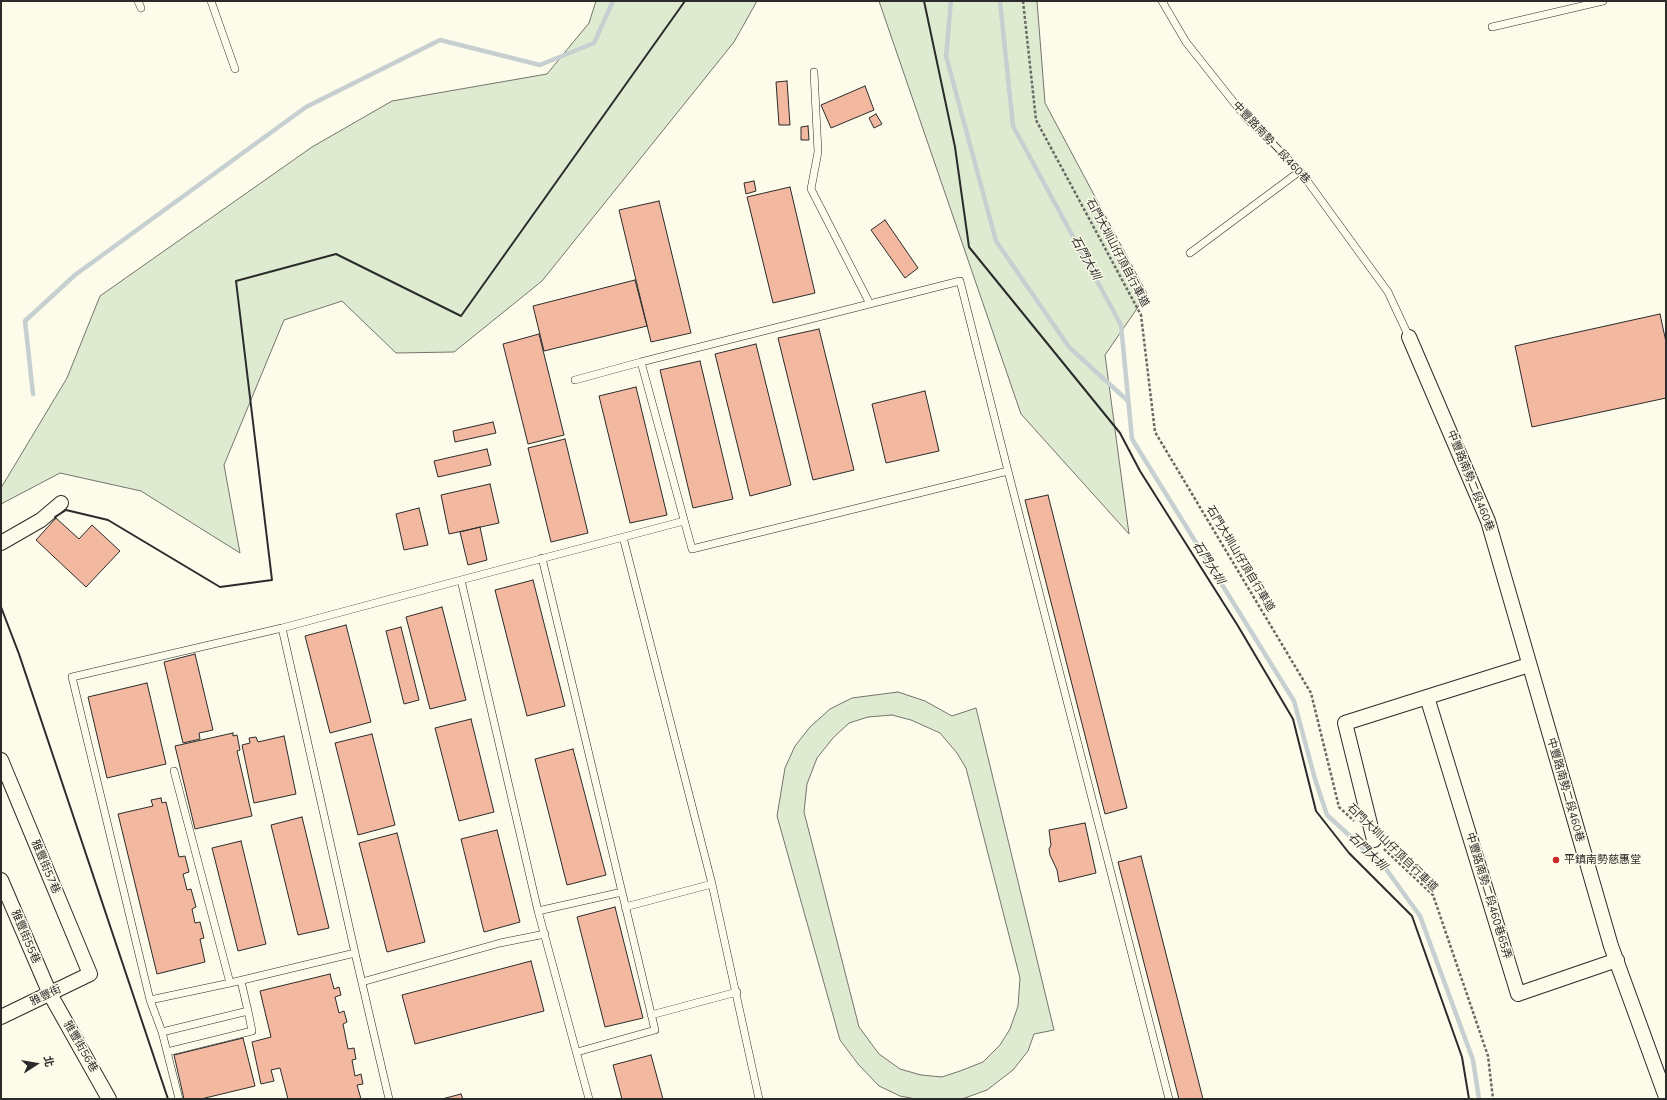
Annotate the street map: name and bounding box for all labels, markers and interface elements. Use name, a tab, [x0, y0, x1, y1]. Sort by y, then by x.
street label: 中豐路南勢二段460巷	[1229, 99, 1313, 187]
street label: 石門大圳山仔頂自行車道	[1083, 196, 1151, 310]
water label: 石門大圳	[1067, 234, 1103, 282]
street label: 中豐路南勢二段460巷	[1444, 429, 1496, 533]
street label: 石門大圳山仔頂自行車道	[1203, 504, 1277, 614]
water label: 石門大圳	[1189, 539, 1227, 587]
street label: 中豐路南勢二段460巷	[1544, 736, 1586, 844]
street label: 石門大圳山仔頂自行車道	[1344, 801, 1440, 895]
water label: 石門大圳	[1345, 830, 1389, 874]
street label: 中豐路南勢二段460巷65弄	[1462, 831, 1514, 961]
street label: 雅豐街57巷	[28, 838, 62, 896]
place label: 平鎮南勢慈惠堂	[1564, 853, 1641, 867]
marker: 平鎮南勢慈惠堂	[1551, 855, 1561, 865]
street label: 雅豐街55巷	[8, 908, 42, 966]
street label: 雅豐街	[28, 983, 64, 1009]
street label: 雅豐街56巷	[60, 1019, 100, 1075]
north arrow	[16, 1044, 56, 1084]
text: 北	[40, 1054, 57, 1068]

